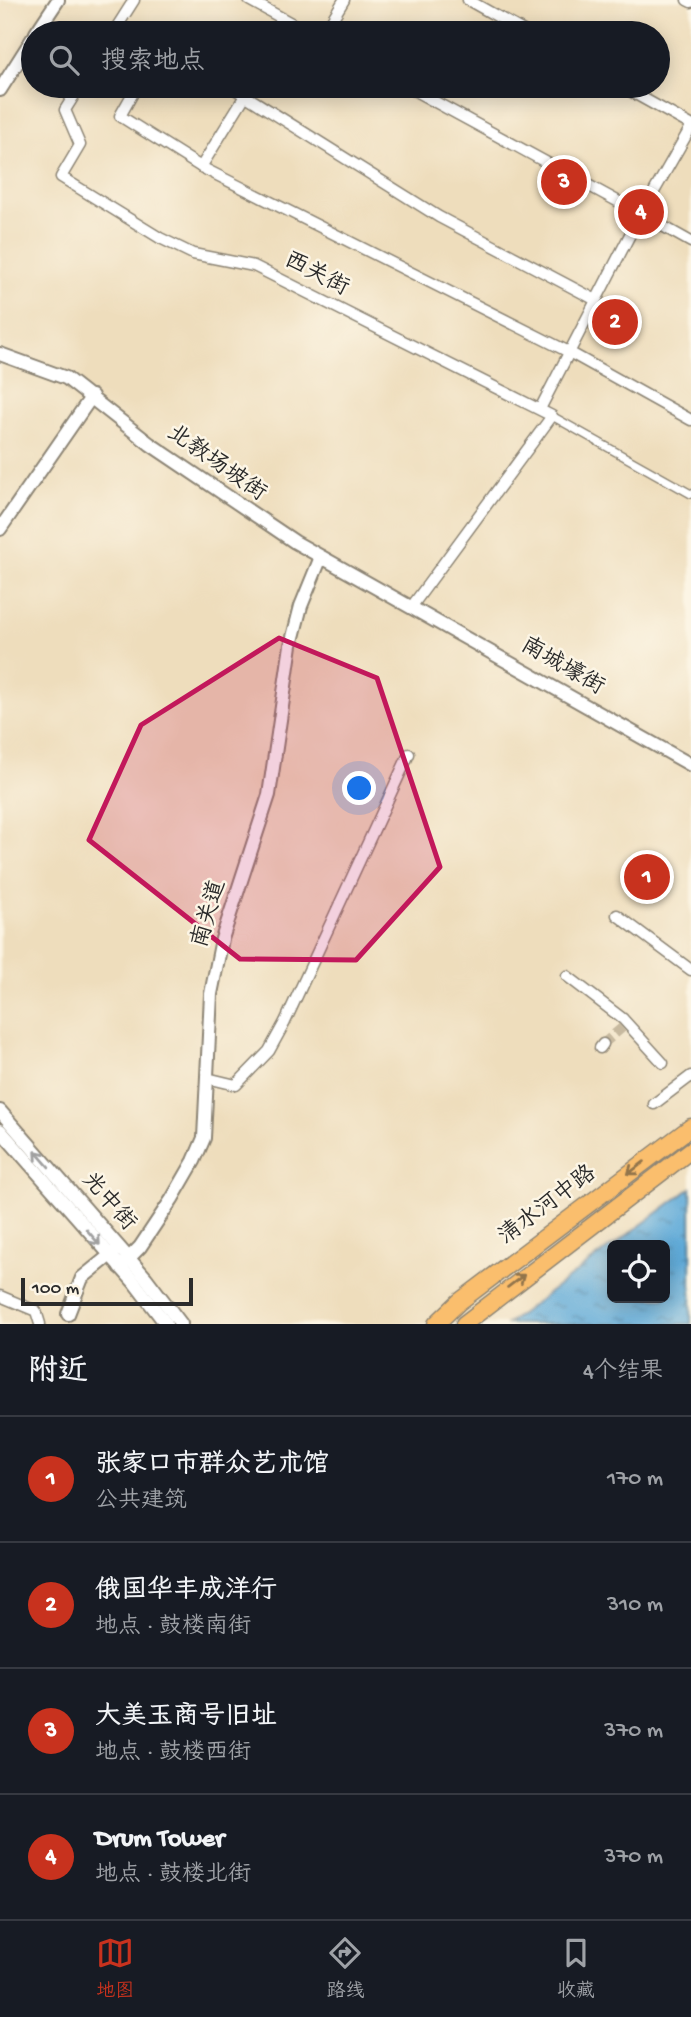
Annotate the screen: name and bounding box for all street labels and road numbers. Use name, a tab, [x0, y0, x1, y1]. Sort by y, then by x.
street label: 西关街	[279, 246, 353, 303]
street label: 北教场坡街	[161, 419, 271, 508]
street label: 南城壕街	[515, 631, 609, 702]
street label: 南关道	[187, 877, 232, 951]
street label: 清水河中路	[493, 1159, 602, 1251]
street label: 光中街	[75, 1166, 142, 1237]

